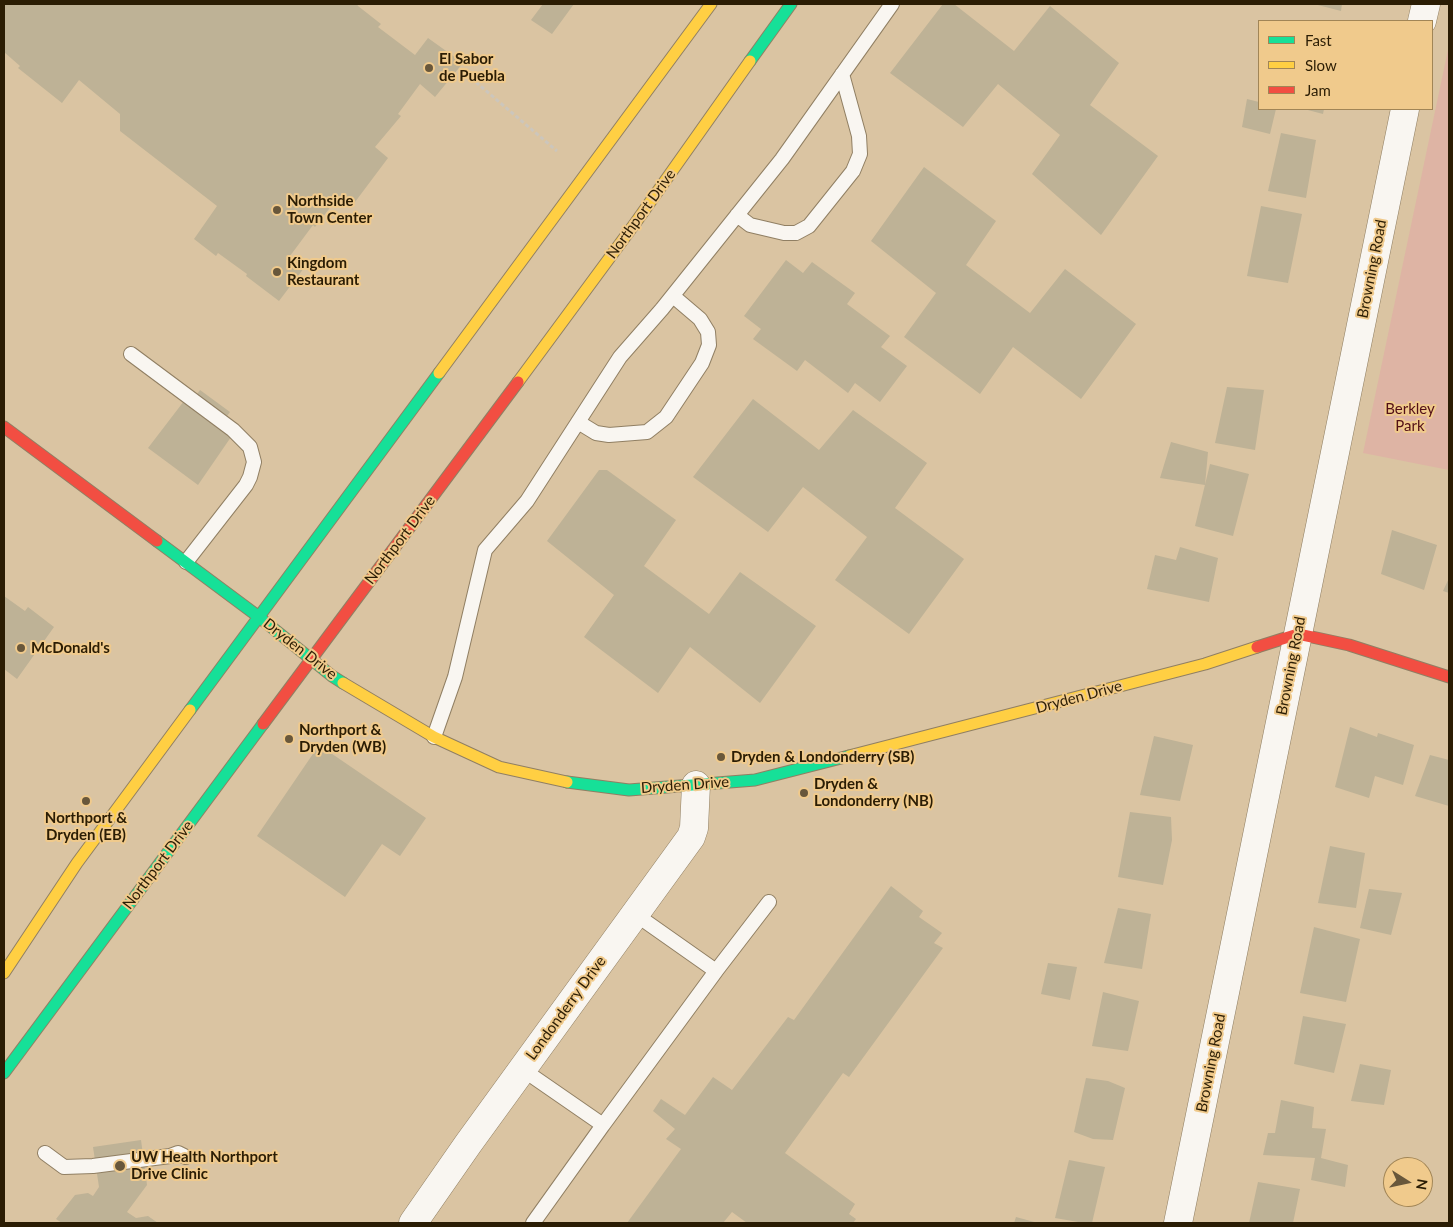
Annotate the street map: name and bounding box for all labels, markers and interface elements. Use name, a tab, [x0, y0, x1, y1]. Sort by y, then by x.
legend	[1258, 20, 1433, 110]
text: Fast	[1305, 31, 1332, 49]
place label: El Sabor de Puebla	[439, 50, 505, 85]
text: Slow	[1305, 56, 1337, 74]
marker: El Sabor de Puebla	[423, 62, 435, 74]
text: Jam	[1305, 81, 1331, 99]
street label: Northport Drive	[602, 166, 680, 262]
place label: Northside Town Center	[287, 192, 372, 227]
marker: Northside Town Center	[271, 204, 283, 216]
street label: Browning Road	[1354, 218, 1390, 320]
place label: Kingdom Restaurant	[287, 254, 359, 289]
marker: Kingdom Restaurant	[271, 266, 283, 278]
park label: Berkley Park	[1385, 400, 1435, 435]
street label: Northport Drive	[361, 492, 439, 588]
street label: Dryden Drive	[260, 615, 340, 683]
street label: Browning Road	[1273, 615, 1309, 717]
place label: McDonald's	[31, 639, 110, 657]
marker: McDonald's	[15, 642, 27, 654]
street label: Dryden Drive	[1034, 677, 1124, 717]
place label: Northport & Dryden (WB)	[299, 721, 386, 756]
marker: Northport & Dryden (WB)	[283, 733, 295, 745]
place label: Dryden & Londonderry (SB)	[731, 748, 914, 766]
marker: Dryden & Londonderry (SB)	[715, 751, 727, 763]
street label: Dryden Drive	[640, 773, 730, 797]
place label: Dryden & Londonderry (NB)	[814, 775, 933, 810]
marker: Dryden & Londonderry (NB)	[798, 787, 810, 799]
marker: Northport & Dryden (EB)	[80, 795, 92, 807]
place label: Northport & Dryden (EB)	[45, 809, 127, 844]
street label: Northport Drive	[119, 817, 197, 913]
street label: Londonderry Drive	[522, 953, 610, 1063]
street label: Browning Road	[1193, 1012, 1229, 1114]
place label: UW Health Northport Drive Clinic	[131, 1148, 278, 1183]
north arrow	[1383, 1157, 1433, 1207]
marker: UW Health Northport Drive Clinic	[113, 1159, 127, 1173]
text: N	[1413, 1178, 1432, 1191]

